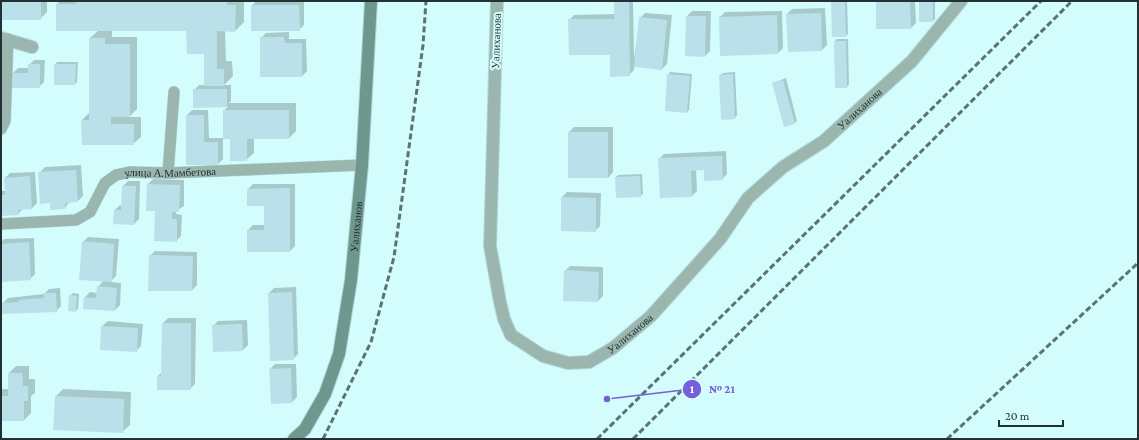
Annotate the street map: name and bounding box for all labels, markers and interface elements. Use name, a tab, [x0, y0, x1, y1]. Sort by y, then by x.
street label: Уалиханова	[489, 13, 503, 69]
street label: Уалиханова	[835, 85, 884, 132]
street label: улица А.Мамбетова	[123, 165, 216, 179]
street label: Уалиханов	[348, 201, 364, 253]
street label: Уалиханова	[605, 311, 655, 356]
callout: № 21	[682, 377, 743, 401]
text: 1	[690, 382, 695, 396]
text: № 21	[709, 382, 735, 396]
scale bar	[999, 402, 1063, 428]
text: 20 m	[1005, 409, 1030, 423]

